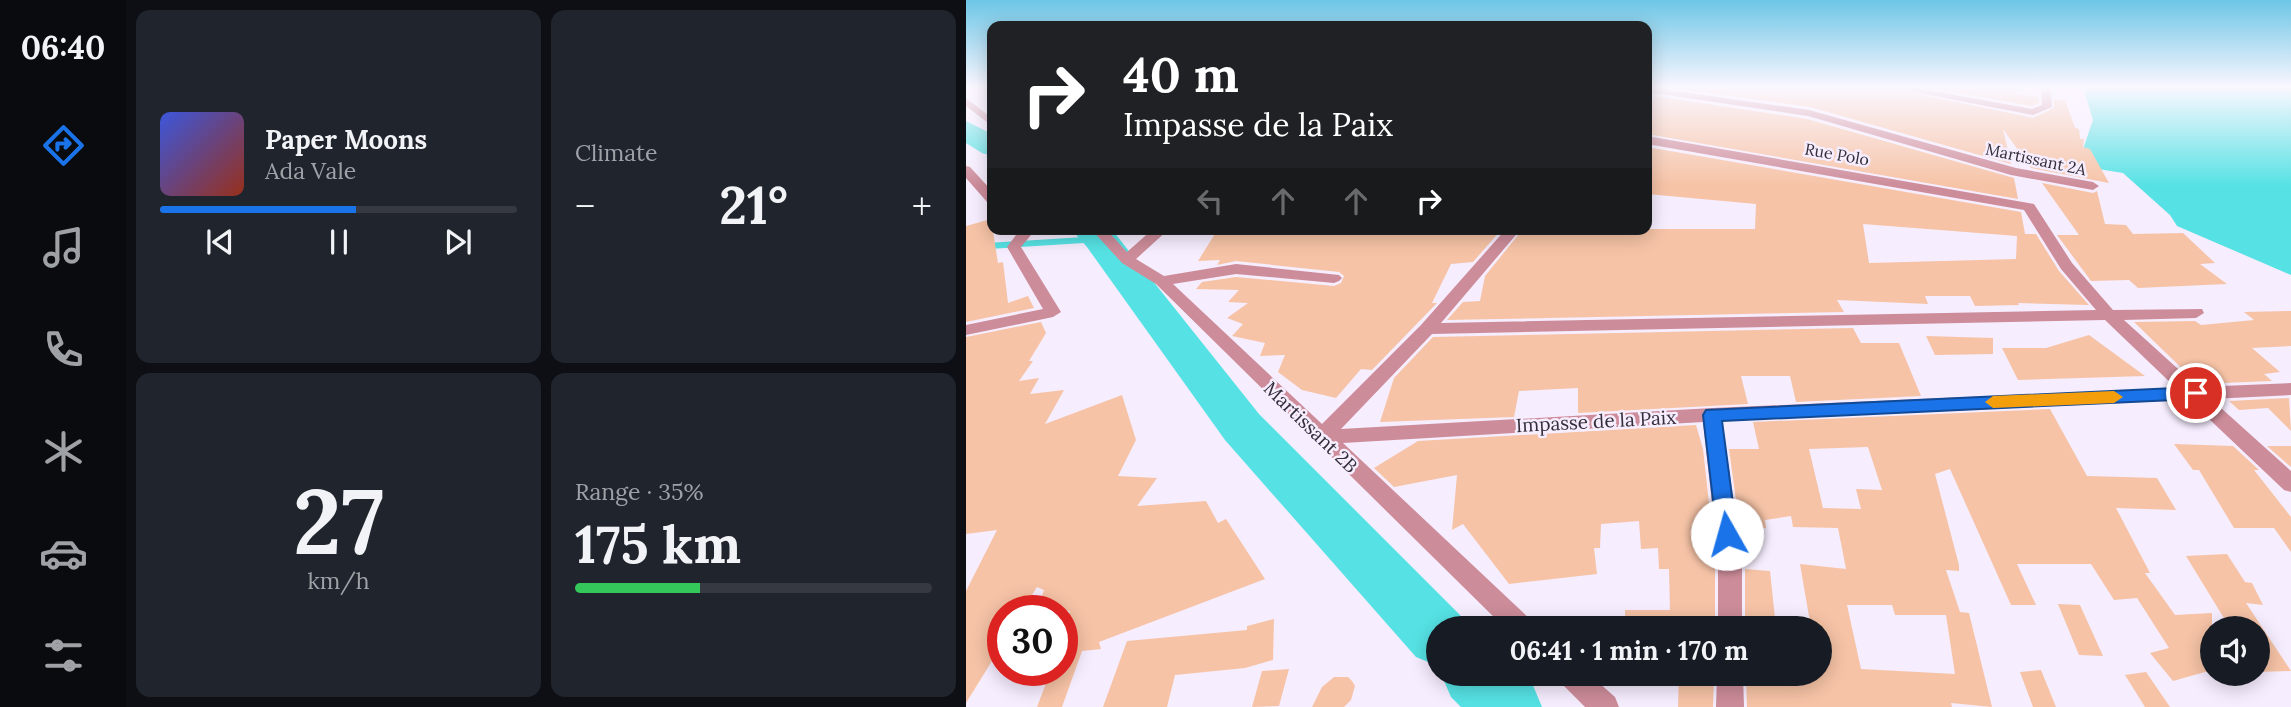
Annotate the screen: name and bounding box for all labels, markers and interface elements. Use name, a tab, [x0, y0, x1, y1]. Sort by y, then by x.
text: 06:40	[21, 27, 105, 68]
text: 40 m	[1123, 43, 1239, 105]
icon: right	[1008, 49, 1099, 140]
text: Impasse de la Paix	[1123, 104, 1393, 145]
icon: directions	[39, 121, 88, 170]
text: Paper Moons	[265, 123, 427, 156]
text: Climate	[575, 138, 657, 167]
street label: Rue Polo	[1803, 139, 1871, 169]
street label: Martissant 2A	[1984, 139, 2089, 180]
text: Ada Vale	[265, 156, 356, 185]
text: 21°	[719, 172, 788, 238]
text: −	[575, 182, 595, 230]
text: +	[912, 182, 932, 230]
icon: left	[1191, 182, 1229, 220]
icon: ahead	[1264, 182, 1302, 220]
icon: ahead	[1337, 182, 1375, 220]
icon: right	[1410, 182, 1448, 220]
icon: music	[39, 223, 88, 272]
icon: previous	[201, 223, 239, 261]
icon: pause	[320, 223, 358, 261]
icon: next	[439, 223, 477, 261]
icon: phone	[39, 325, 88, 374]
pin	[2166, 363, 2226, 423]
icon: arrive	[2177, 374, 2215, 412]
street label: Martissant 2B	[1259, 376, 1363, 478]
street label: Impasse de la Paix	[1515, 405, 1677, 437]
icon: climate	[39, 427, 88, 476]
text: 27	[293, 462, 384, 579]
text: Range · 35%	[575, 477, 704, 506]
position arrow	[1690, 497, 1764, 571]
text: 175 km	[575, 511, 741, 577]
icon: car	[39, 529, 88, 578]
text: km/h	[307, 566, 370, 595]
speed limit sign: 30	[987, 595, 1078, 686]
map controls	[2200, 616, 2270, 686]
button: sound	[2200, 616, 2270, 686]
icon: filters	[39, 631, 88, 680]
text: 06:41 · 1 min · 170 m	[1510, 634, 1748, 667]

